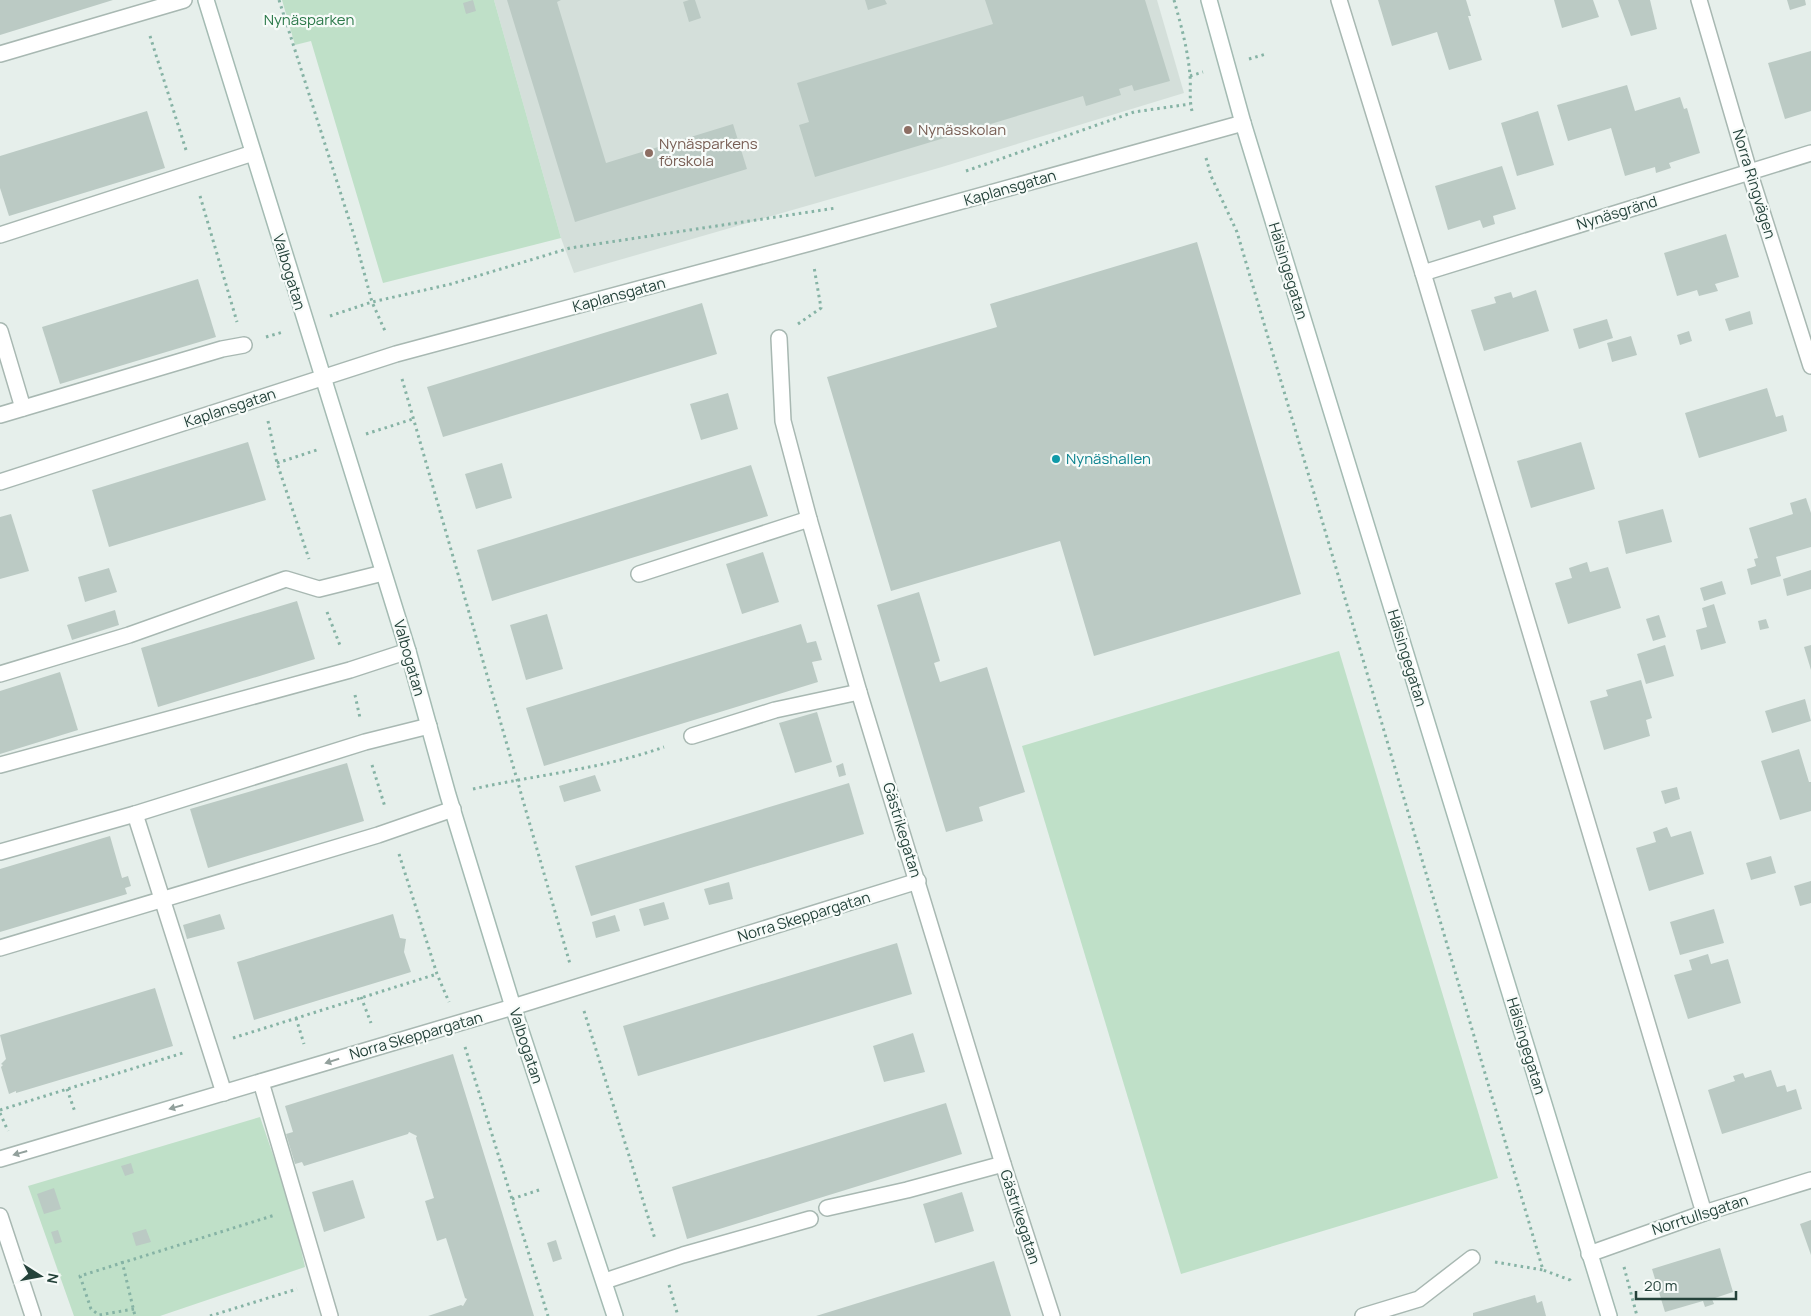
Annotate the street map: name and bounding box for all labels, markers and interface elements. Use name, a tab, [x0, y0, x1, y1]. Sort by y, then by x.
park label: Nynäsparken	[264, 9, 354, 30]
place label: Nynässkolan	[918, 119, 1006, 140]
marker: Nynässkolan	[902, 124, 914, 136]
street label: Norra Ringvägen	[1728, 126, 1781, 241]
place label: Nynäsparkens förskola	[659, 133, 758, 171]
marker: Nynäsparkens förskola	[643, 147, 655, 159]
street label: Kaplansgatan	[961, 164, 1059, 211]
street label: Nynäsgränd	[1574, 190, 1660, 235]
street label: Hälsingegatan	[1264, 220, 1313, 322]
street label: Valbogatan	[268, 231, 311, 313]
street label: Kaplansgatan	[570, 272, 668, 317]
street label: Kaplansgatan	[181, 383, 278, 432]
place label: Nynäshallen	[1066, 448, 1151, 469]
marker: Nynäshallen	[1050, 453, 1062, 465]
street label: Hälsingegatan	[1383, 607, 1432, 709]
street label: Valbogatan	[389, 617, 430, 699]
street label: Gästrikegatan	[878, 780, 927, 880]
street label: Norra Skeppargatan	[735, 886, 873, 947]
street label: Hälsingegatan	[1502, 995, 1551, 1097]
street label: Valbogatan	[504, 1005, 549, 1086]
street label: Norra Skeppargatan	[347, 1006, 485, 1065]
one-way arrow	[324, 1057, 339, 1065]
one-way arrow	[169, 1103, 184, 1111]
one-way arrow	[13, 1149, 28, 1157]
street label: Gästrikegatan	[995, 1167, 1046, 1267]
street label: Norrtullsgatan	[1649, 1189, 1751, 1240]
north arrow	[15, 1251, 65, 1301]
scale bar	[1636, 1268, 1736, 1300]
text: N	[43, 1272, 64, 1285]
text: 20 m	[1644, 1275, 1677, 1296]

